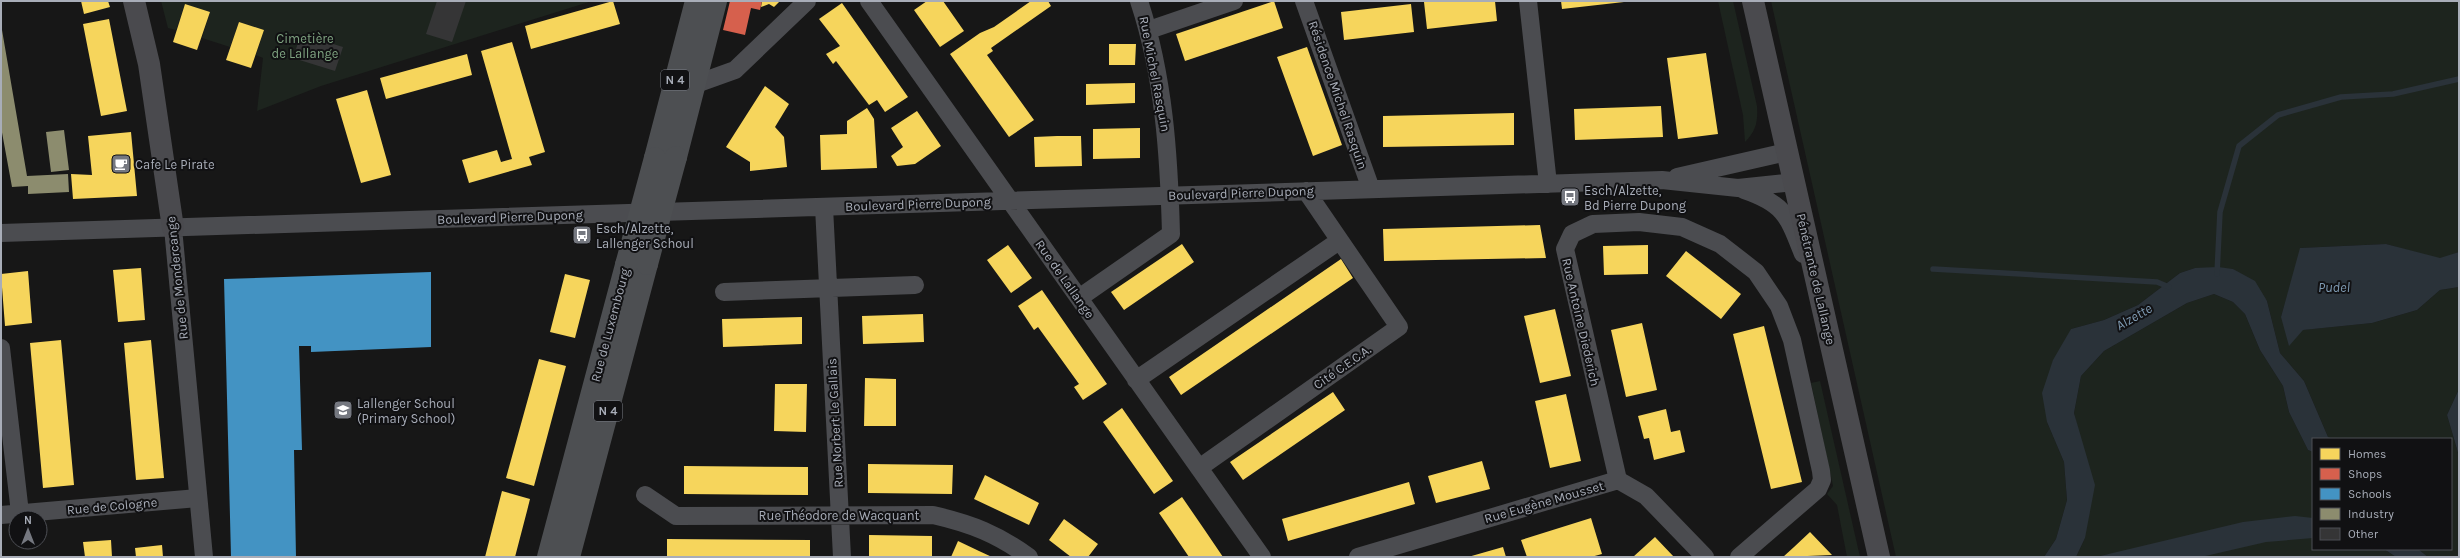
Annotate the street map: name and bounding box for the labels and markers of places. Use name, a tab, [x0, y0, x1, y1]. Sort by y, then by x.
cafe icon: Cafe Le Pirate	[110, 153, 132, 175]
place label: Cafe Le Pirate	[135, 157, 215, 172]
place label: Esch/Alzette, Bd Pierre Dupong	[1584, 183, 1687, 213]
bus stop icon: Esch/Alzette, Bd Pierre Dupong	[1559, 186, 1581, 208]
place label: Esch/Alzette, Lallenger Schoul	[596, 221, 694, 251]
bus stop icon: Esch/Alzette, Lallenger Schoul	[571, 224, 593, 246]
place label: Lallenger Schoul (Primary School)	[357, 396, 455, 426]
school or university icon: Lallenger Schoul (Primary School)	[332, 399, 354, 421]

